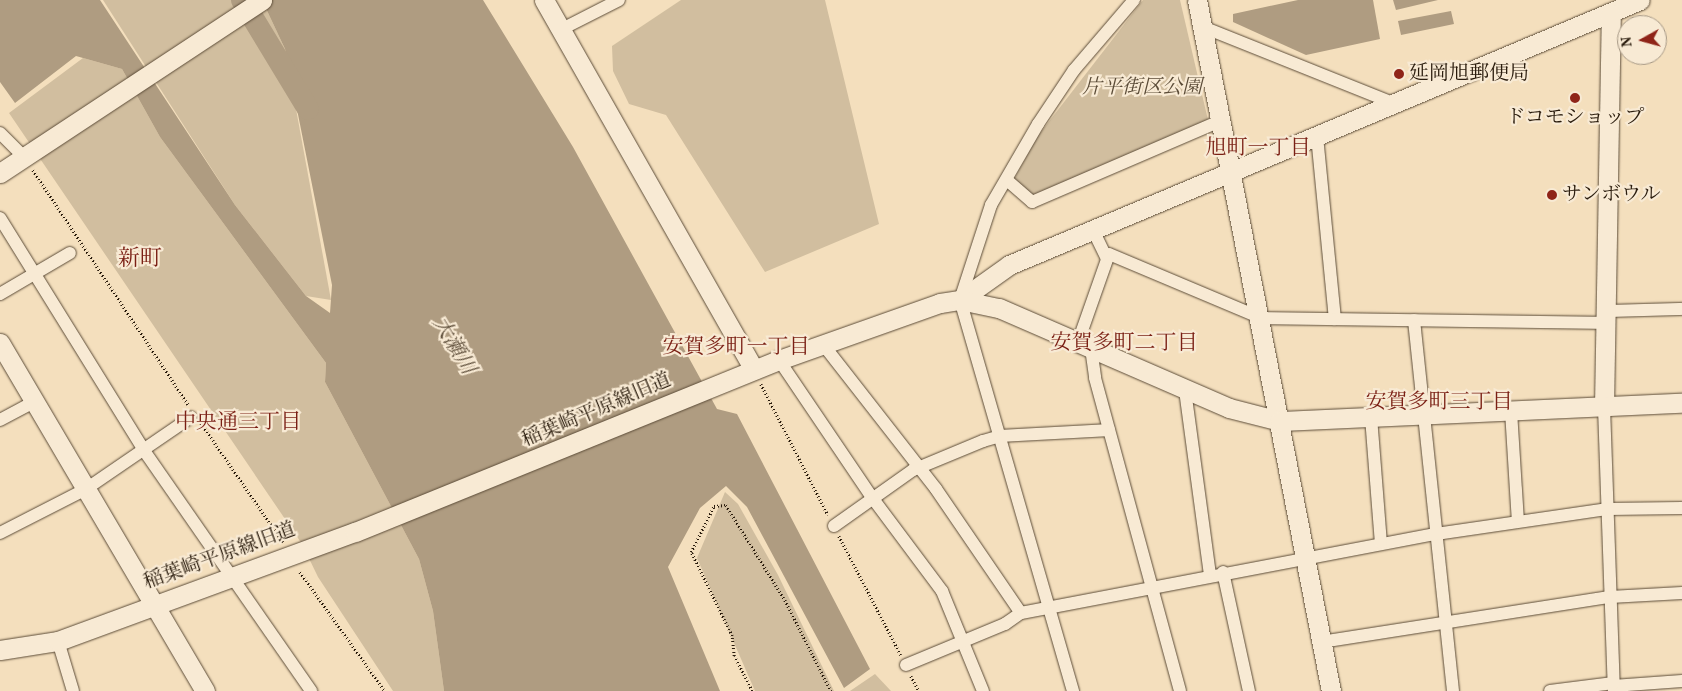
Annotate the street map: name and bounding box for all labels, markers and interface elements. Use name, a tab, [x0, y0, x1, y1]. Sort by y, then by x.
north arrow	[1617, 15, 1667, 65]
text: N	[1618, 36, 1638, 48]
place label: 延岡旭郵便局	[1409, 62, 1529, 86]
marker: 延岡旭郵便局	[1393, 68, 1405, 80]
park label: 片平街区公園	[1082, 76, 1202, 100]
marker: ドコモショップ	[1569, 92, 1581, 104]
place label: ドコモショップ	[1505, 106, 1645, 130]
district label: 旭町一丁目	[1206, 136, 1310, 162]
place label: サンボウル	[1562, 183, 1662, 207]
marker: サンボウル	[1546, 189, 1558, 201]
district label: 新町	[118, 247, 162, 273]
water label: 大瀬川	[426, 313, 480, 379]
district label: 安賀多町二丁目	[1051, 331, 1197, 357]
district label: 安賀多町一丁目	[663, 335, 809, 361]
street label: 稲葉崎平原線旧道	[519, 369, 675, 453]
district label: 安賀多町三丁目	[1366, 390, 1512, 416]
district label: 中央通三丁目	[175, 410, 301, 436]
street label: 稲葉崎平原線旧道	[141, 518, 299, 596]

